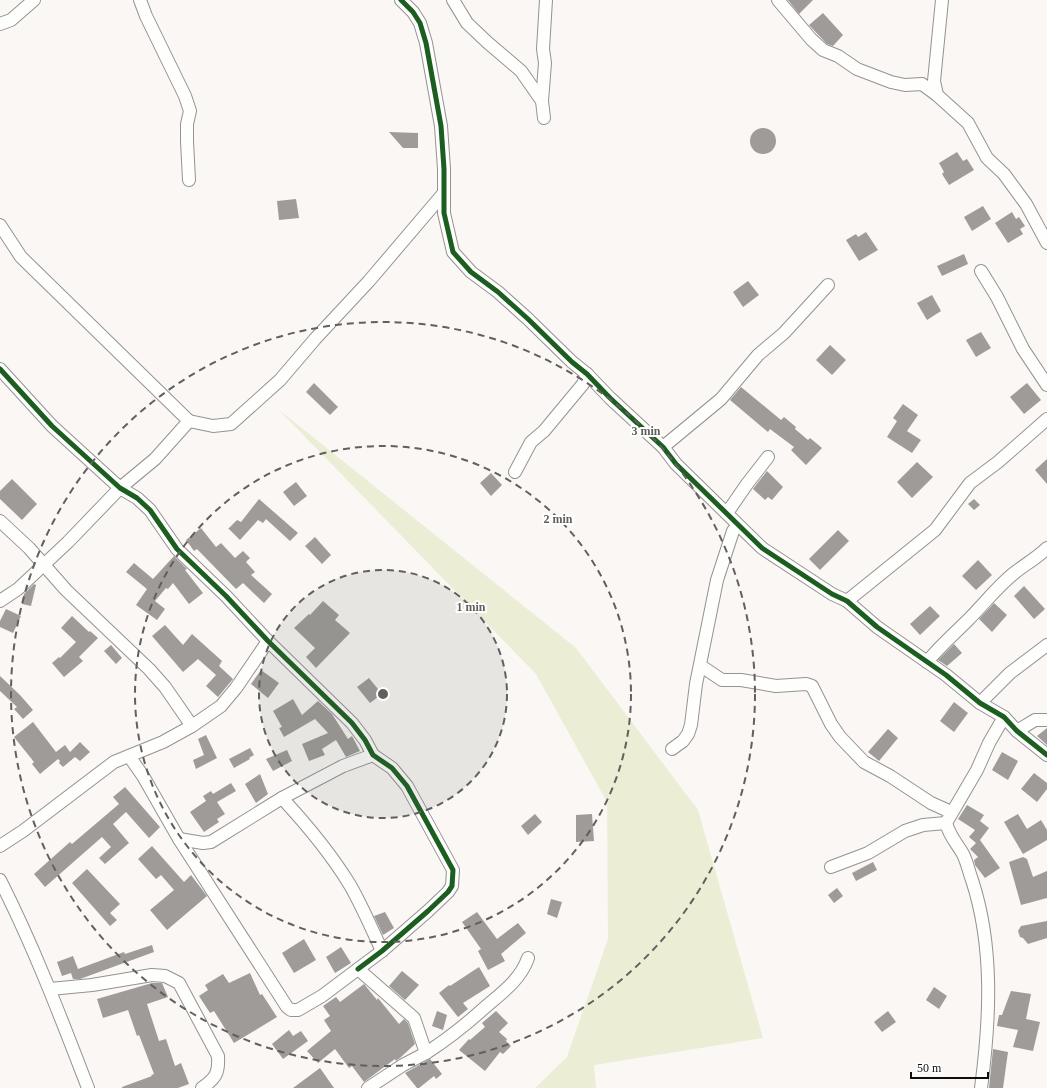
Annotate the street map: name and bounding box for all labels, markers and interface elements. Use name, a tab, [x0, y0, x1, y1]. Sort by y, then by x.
text: 3 min	[631, 424, 661, 438]
text: 2 min	[543, 512, 573, 526]
text: 1 min	[456, 600, 486, 614]
centre of rings	[376, 687, 390, 701]
scale bar	[911, 1054, 988, 1080]
text: 50 m	[917, 1061, 942, 1075]

